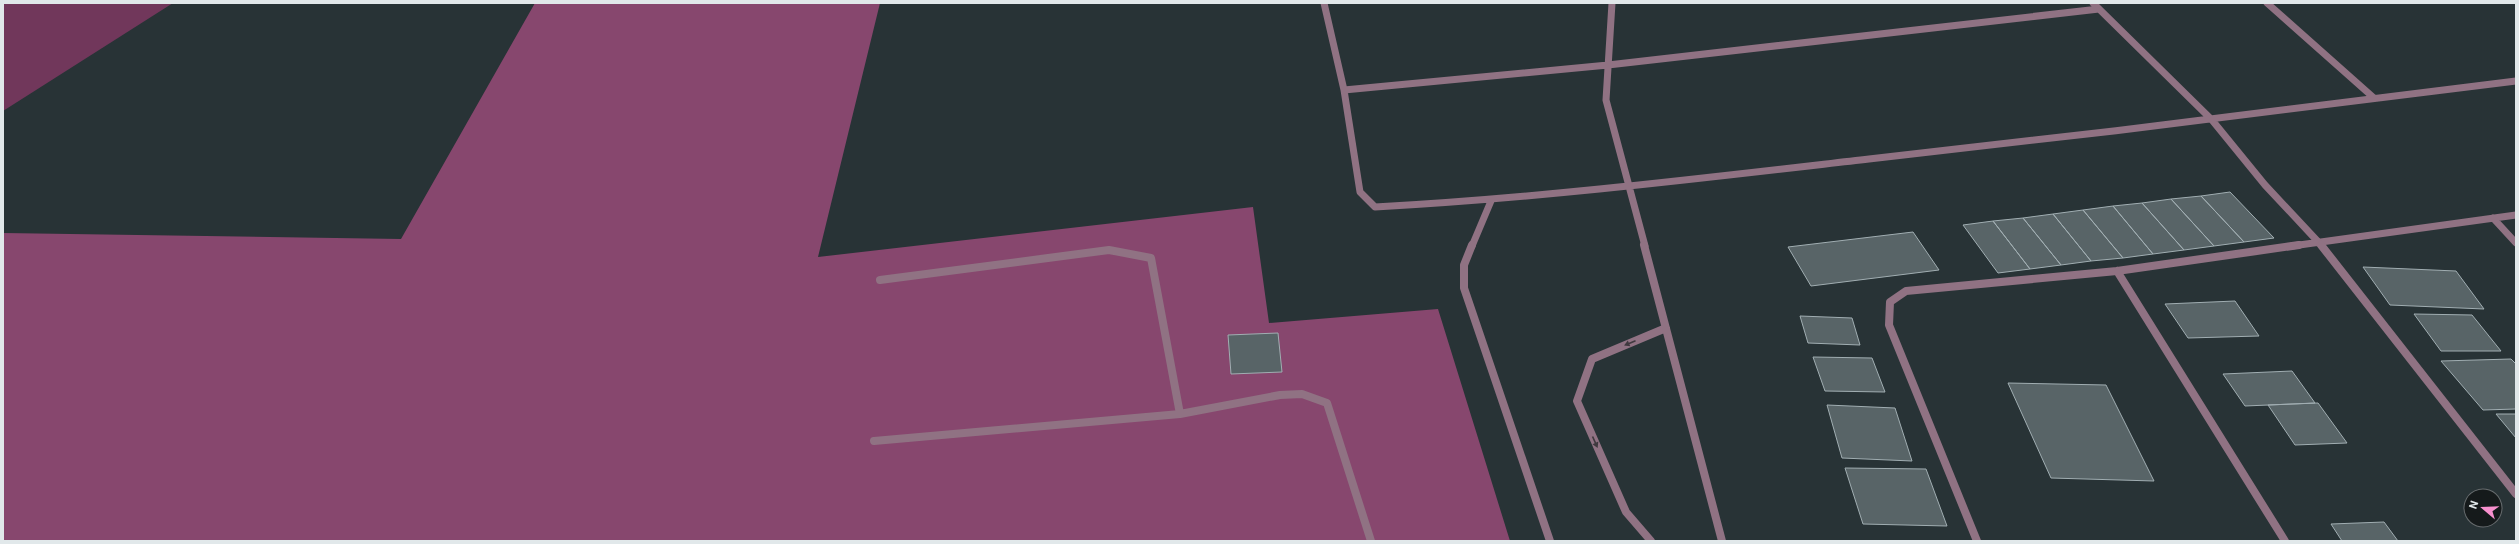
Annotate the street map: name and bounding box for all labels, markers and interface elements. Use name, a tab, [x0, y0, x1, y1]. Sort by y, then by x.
one-way arrow	[1623, 341, 1635, 347]
one-way arrow	[1592, 436, 1598, 447]
north arrow	[2463, 488, 2503, 528]
text: N	[2467, 499, 2482, 511]

